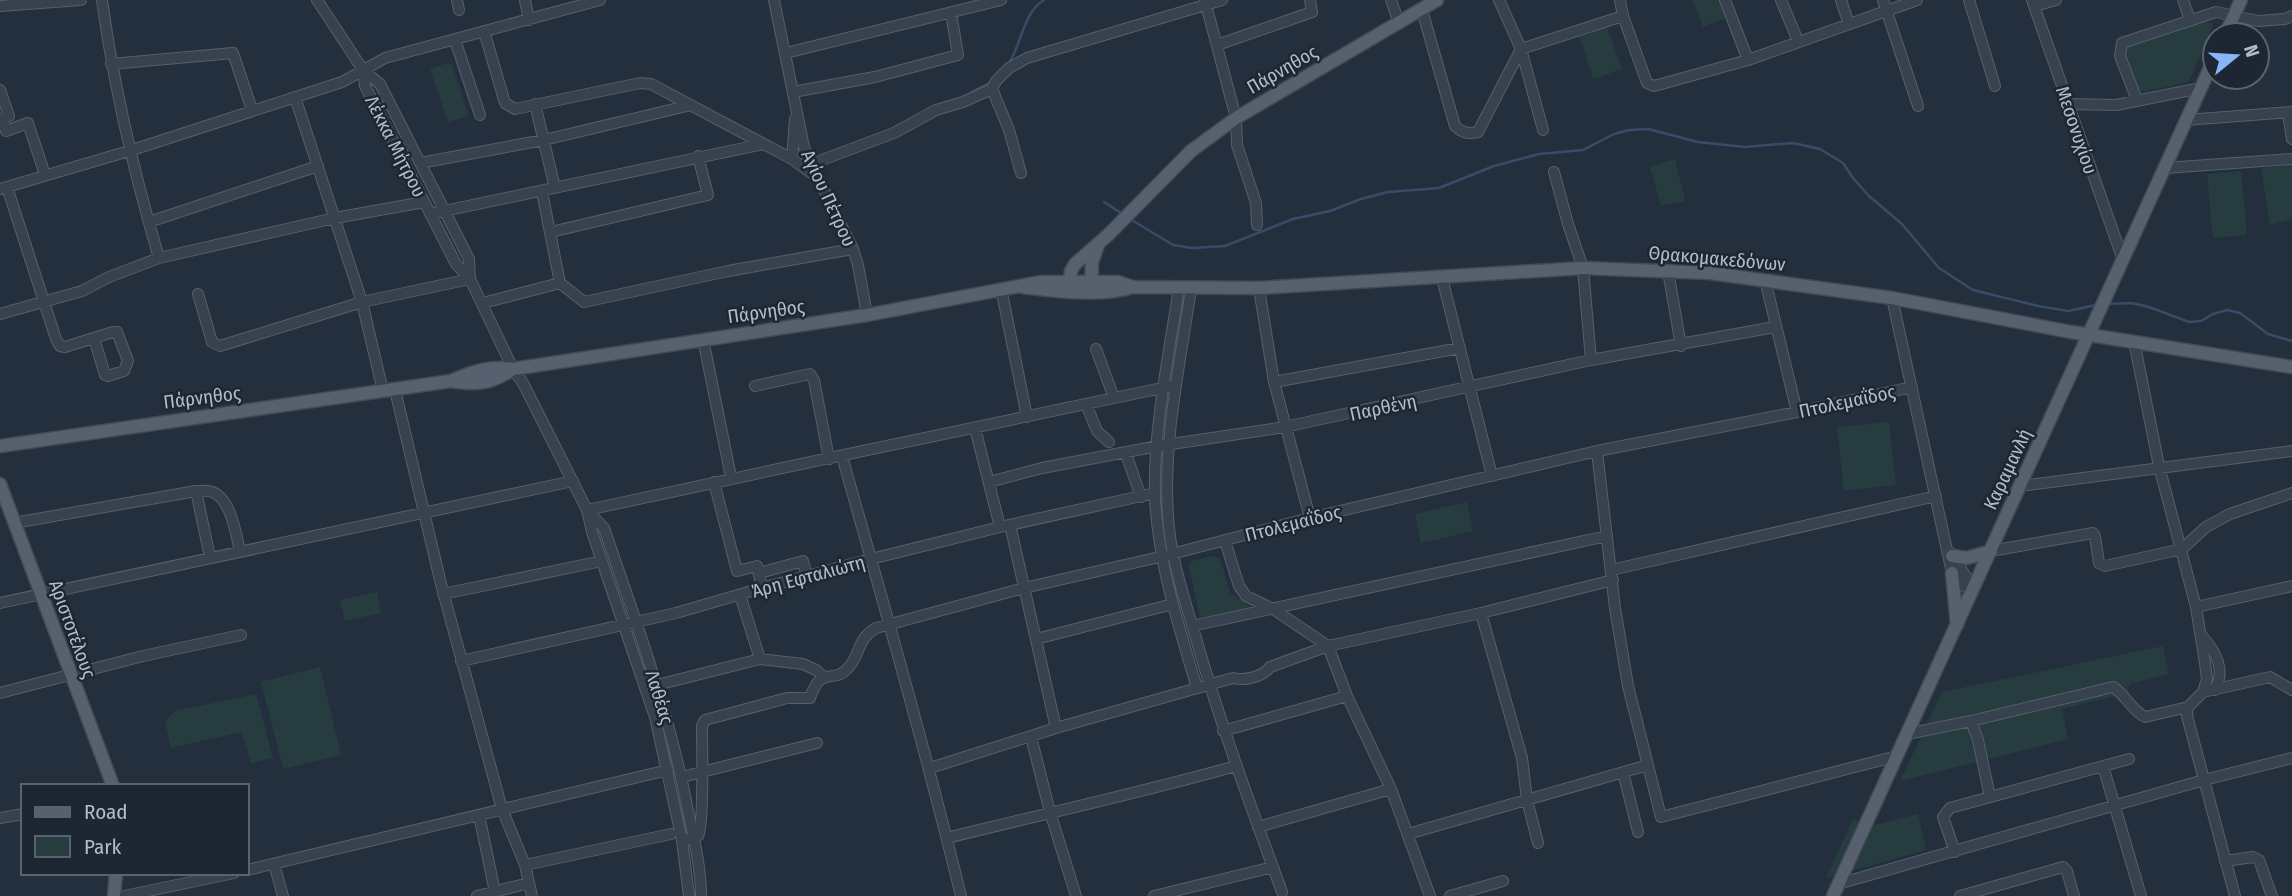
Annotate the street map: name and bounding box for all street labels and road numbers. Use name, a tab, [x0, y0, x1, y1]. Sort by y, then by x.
street label: Πάρνηθος	[1243, 40, 1322, 99]
street label: Μεσονυχίου	[2051, 83, 2102, 177]
street label: Λέκκα Μήτρου	[360, 91, 431, 201]
street label: Αγίου Πέτρου	[796, 146, 861, 250]
street label: Θρακομακεδόνων	[1648, 241, 1787, 276]
street label: Πάρνηθος	[726, 295, 806, 328]
street label: Πτολεμαΐδος	[1797, 380, 1897, 423]
street label: Πάρνηθος	[162, 381, 242, 414]
street label: Παρθένη	[1348, 389, 1419, 426]
street label: Καραμανλή	[1979, 425, 2036, 513]
street label: Πτολεμαΐδος	[1243, 500, 1343, 547]
street label: Άρη Εφταλιώτη	[749, 550, 868, 603]
street label: Αριστοτέλους	[44, 577, 101, 682]
street label: Λαθέας	[640, 667, 679, 727]

